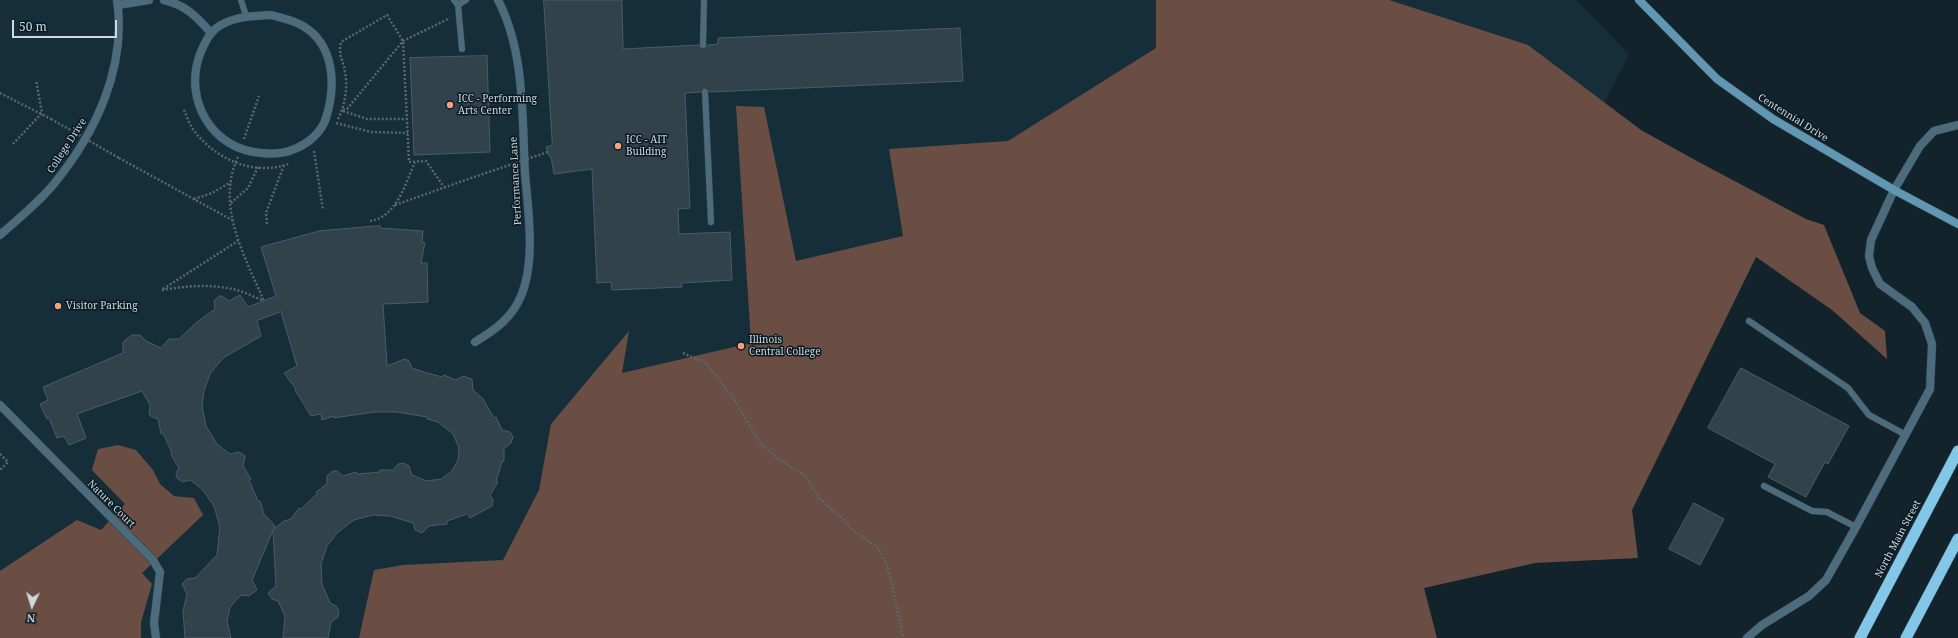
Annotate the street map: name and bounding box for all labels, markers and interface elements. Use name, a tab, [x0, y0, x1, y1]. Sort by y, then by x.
scale bar	[14, 12, 119, 38]
text: 50 m	[19, 18, 47, 35]
street label: Centennial Drive	[1756, 92, 1830, 144]
place label: ICC - Performing Arts Center	[458, 93, 537, 116]
marker: ICC - Performing Arts Center	[445, 100, 455, 110]
street label: College Drive	[45, 116, 89, 176]
place label: ICC - AIT Building	[626, 134, 667, 158]
street label: Performance Lane	[508, 137, 524, 225]
marker: ICC - AIT Building	[613, 141, 623, 151]
place label: Visitor Parking	[66, 300, 138, 312]
marker: Visitor Parking	[53, 301, 63, 311]
place label: Illinois Central College	[749, 334, 820, 358]
marker: Illinois Central College	[736, 341, 746, 351]
street label: Nature Court	[85, 478, 137, 530]
street label: North Main Street	[1873, 498, 1923, 580]
north arrow	[12, 586, 52, 626]
text: N	[26, 611, 36, 626]

